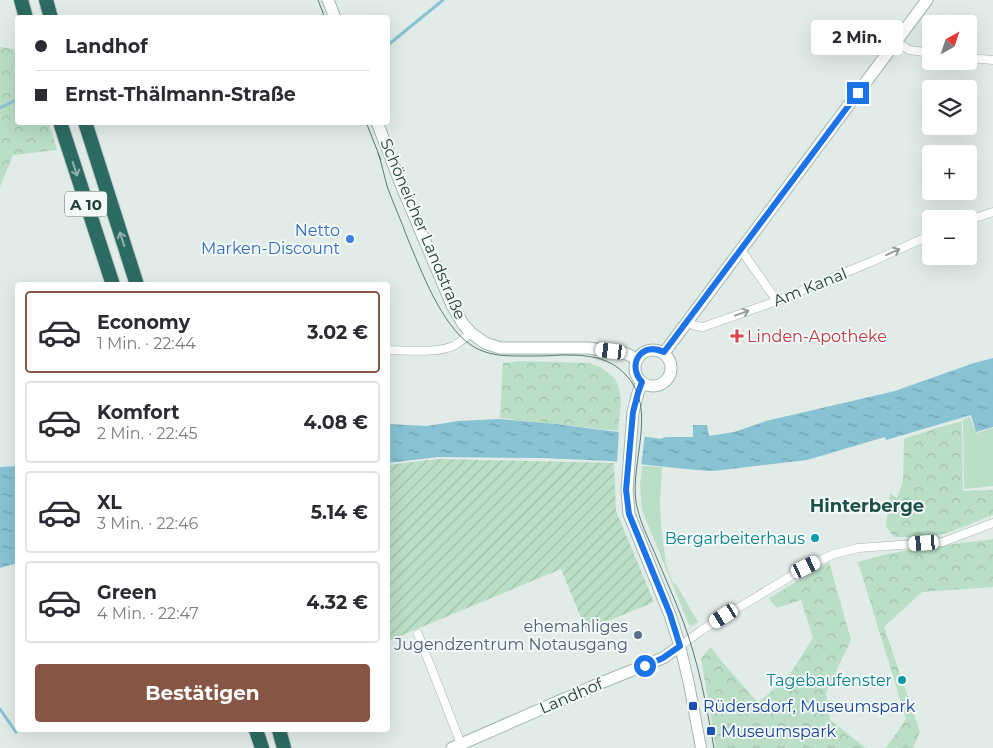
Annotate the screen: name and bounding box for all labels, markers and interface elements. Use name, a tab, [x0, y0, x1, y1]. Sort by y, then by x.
north arrow	[922, 15, 978, 70]
map controls	[922, 15, 977, 265]
callout: 2 Min.	[812, 21, 904, 56]
text: 2 Min.	[832, 28, 882, 47]
text: Landhof	[65, 35, 148, 58]
button: layers	[922, 80, 977, 135]
route end	[847, 82, 869, 104]
text: Ernst-Thälmann-Straße	[65, 83, 296, 106]
street label: Schöneicher Landstraße	[376, 136, 470, 322]
button: +	[922, 145, 977, 200]
one-way arrow	[71, 161, 81, 177]
road number: A 10	[65, 192, 107, 216]
button: −	[922, 210, 977, 265]
place label: Netto Marken-Discount	[201, 221, 341, 258]
one-way arrow	[117, 231, 127, 247]
marker: Netto Marken-Discount	[344, 233, 356, 245]
one-way arrow	[885, 247, 900, 257]
street label: Am Kanal	[770, 264, 850, 310]
one-way arrow	[734, 308, 749, 317]
icon: car	[37, 310, 82, 355]
text: Economy	[97, 311, 190, 334]
text: 3.02 €	[307, 321, 368, 344]
place label: Linden-Apotheke	[747, 327, 887, 346]
marker: Linden-Apotheke	[731, 330, 743, 342]
text: 1 Min. · 22:44	[97, 334, 196, 353]
car	[595, 342, 626, 360]
icon: car	[37, 400, 82, 445]
text: Komfort	[97, 401, 179, 424]
text: 4.08 €	[304, 411, 368, 434]
text: 2 Min. · 22:45	[97, 424, 198, 443]
icon: car	[37, 490, 82, 535]
text: XL	[97, 491, 122, 514]
district label: Hinterberge	[810, 495, 924, 517]
text: 5.14 €	[311, 501, 368, 524]
text: 3 Min. · 22:46	[97, 514, 198, 533]
place label: Bergarbeiterhaus	[665, 529, 805, 548]
marker: Bergarbeiterhaus	[809, 532, 821, 544]
car	[908, 534, 939, 552]
car	[789, 554, 822, 580]
icon: car	[37, 580, 82, 625]
text: Green	[97, 581, 157, 604]
text: 4.32 €	[306, 591, 368, 614]
car	[707, 602, 740, 630]
text: 4 Min. · 22:47	[97, 604, 199, 623]
place label: ehemahliges Jugendzentrum Notausgang	[393, 617, 628, 654]
marker: ehemahliges Jugendzentrum Notausgang	[632, 629, 644, 641]
route start	[634, 655, 656, 677]
button: Bestätigen	[35, 664, 370, 722]
place label: Tagebaufenster	[766, 671, 892, 690]
street label: Landhof	[537, 674, 606, 718]
marker: Tagebaufenster	[896, 674, 908, 686]
place label: Rüdersdorf, Museumspark	[703, 697, 916, 716]
marker: Rüdersdorf, Museumspark	[687, 700, 699, 712]
place label: Museumspark	[721, 722, 837, 741]
marker: Museumspark	[705, 725, 717, 737]

